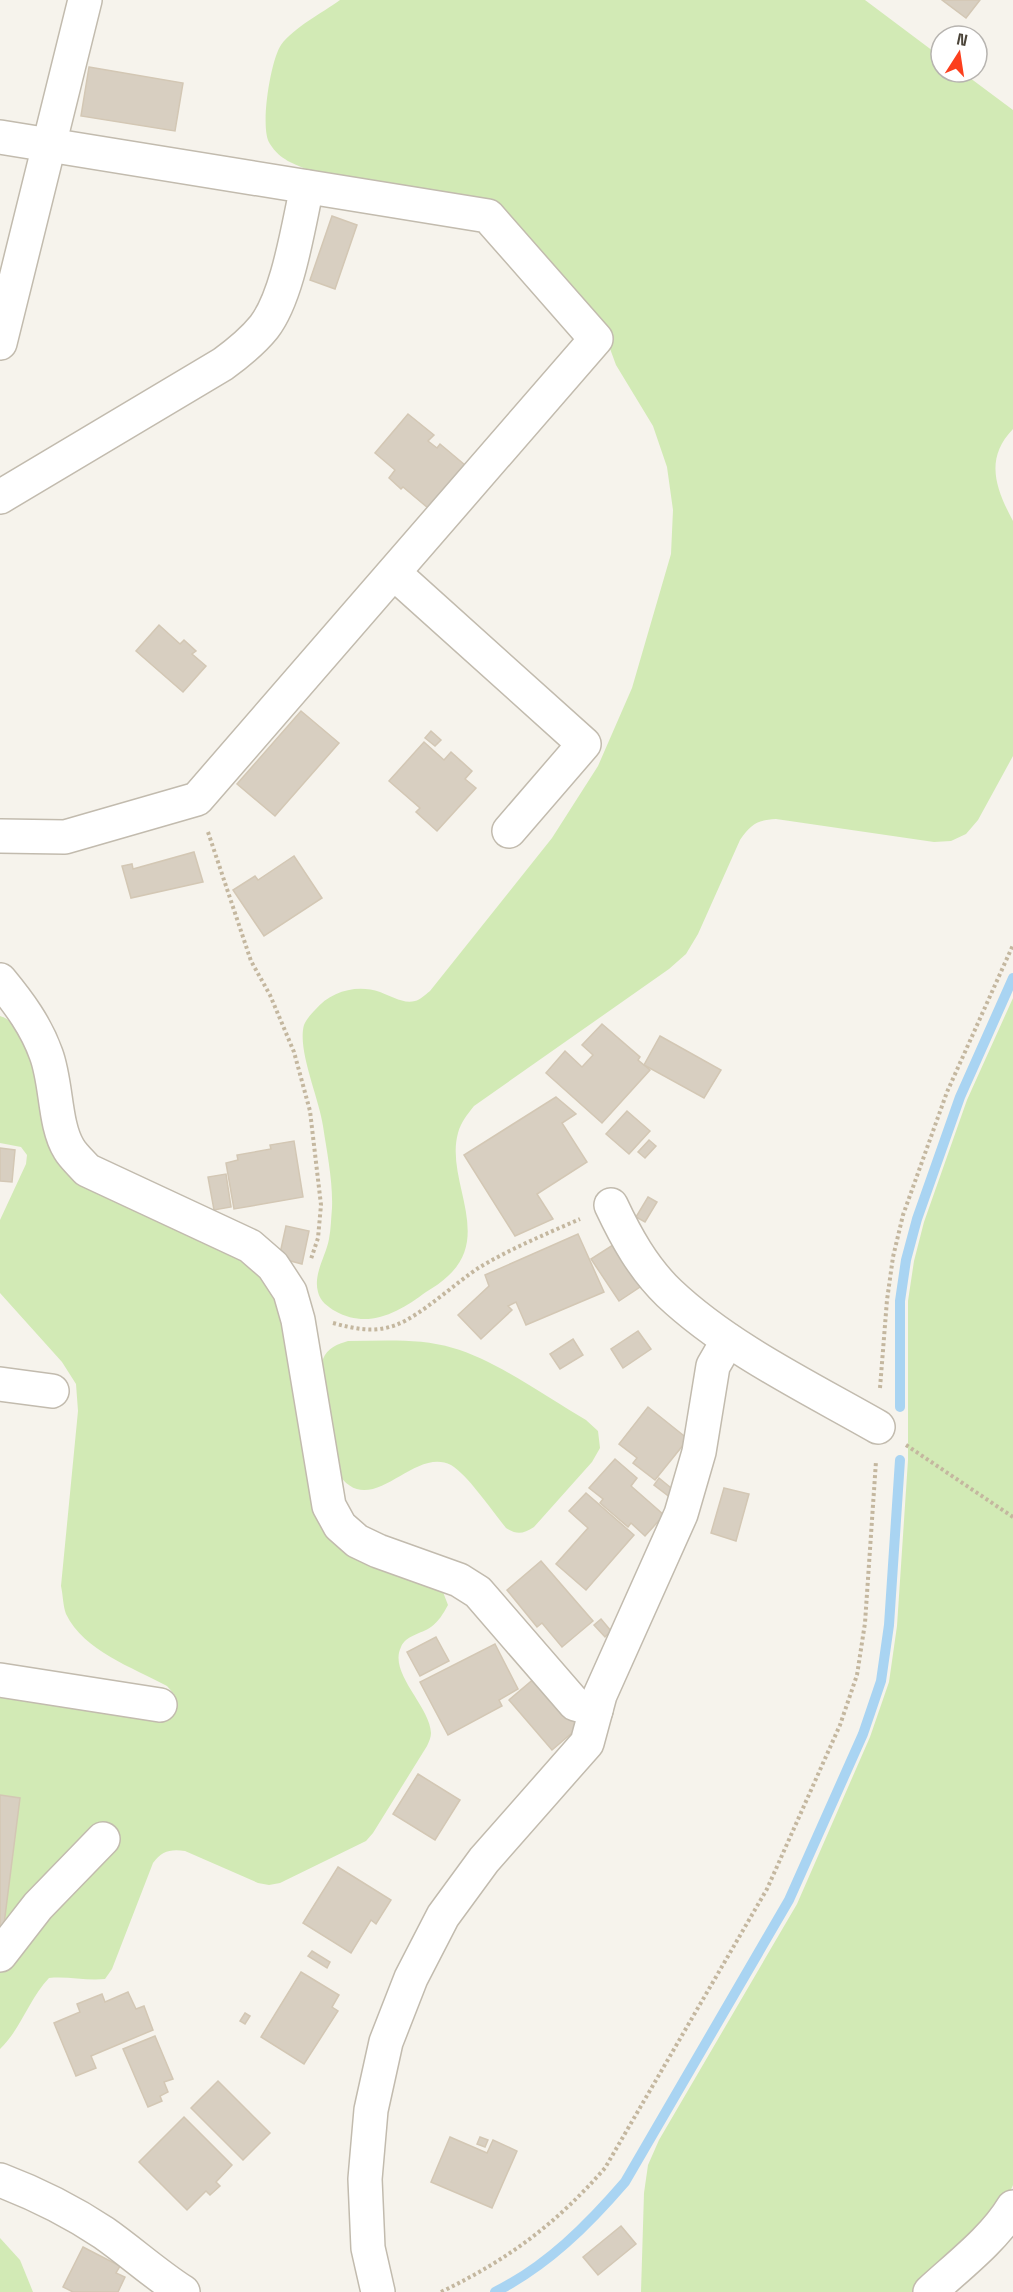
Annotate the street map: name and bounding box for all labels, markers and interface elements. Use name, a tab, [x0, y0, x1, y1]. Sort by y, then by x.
north arrow	[929, 24, 989, 84]
text: N	[955, 28, 969, 51]

